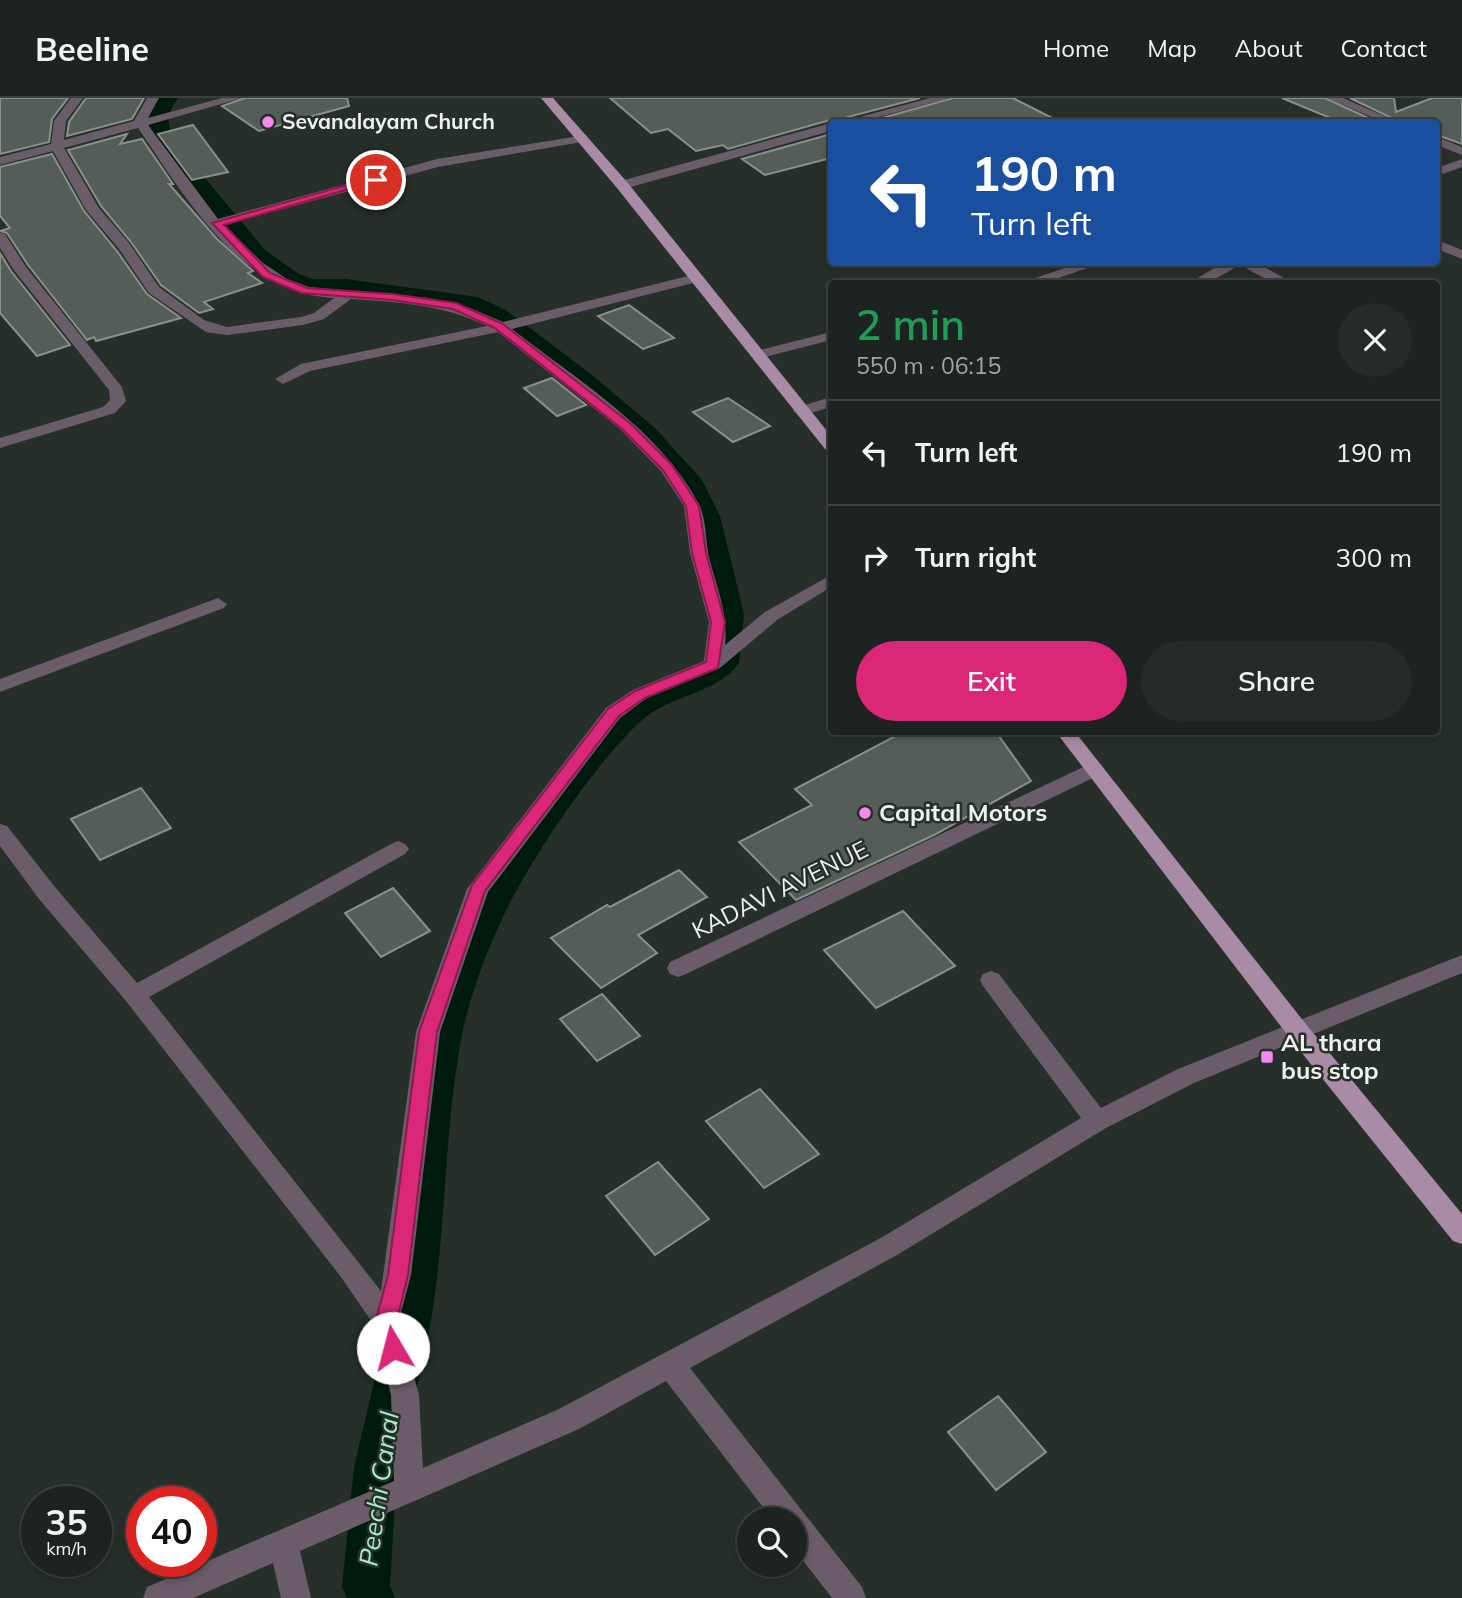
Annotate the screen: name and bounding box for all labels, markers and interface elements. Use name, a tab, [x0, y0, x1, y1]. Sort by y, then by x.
text: Beeline	[35, 28, 149, 69]
text: Home	[1043, 33, 1109, 63]
text: Map	[1147, 33, 1197, 63]
text: About	[1235, 33, 1303, 63]
text: Contact	[1341, 33, 1427, 63]
place label: Sevanalayam Church	[282, 108, 495, 134]
marker: Sevanalayam Church	[260, 114, 276, 130]
text: 190 m	[971, 142, 1117, 203]
icon: left	[856, 147, 947, 238]
pin	[346, 150, 406, 210]
icon: arrive	[357, 161, 395, 199]
text: Turn left	[971, 203, 1091, 243]
text: 2 min	[856, 298, 965, 351]
button: close	[1338, 303, 1412, 377]
text: 550 m · 06:15	[856, 351, 1001, 380]
icon: left	[856, 434, 894, 472]
text: Turn left	[915, 436, 1017, 469]
text: 190 m	[1336, 436, 1412, 469]
icon: right	[856, 539, 894, 577]
text: Turn right	[915, 541, 1036, 574]
text: 300 m	[1336, 541, 1412, 574]
button: Exit	[856, 641, 1127, 721]
button: Share	[1141, 641, 1412, 721]
place label: Capital Motors	[879, 797, 1047, 827]
marker: Capital Motors	[857, 805, 873, 821]
street label: KADAVI AVENUE	[687, 834, 872, 945]
place label: AL thara bus stop	[1281, 1027, 1382, 1085]
marker: AL thara bus stop	[1259, 1049, 1275, 1065]
position arrow	[356, 1311, 430, 1385]
water label: Peechi Canal	[351, 1409, 406, 1568]
speed limit sign: 40	[126, 1486, 217, 1577]
text: 35	[45, 1500, 88, 1544]
map controls	[737, 1507, 807, 1577]
button: search	[737, 1507, 807, 1577]
text: km/h	[46, 1537, 87, 1560]

